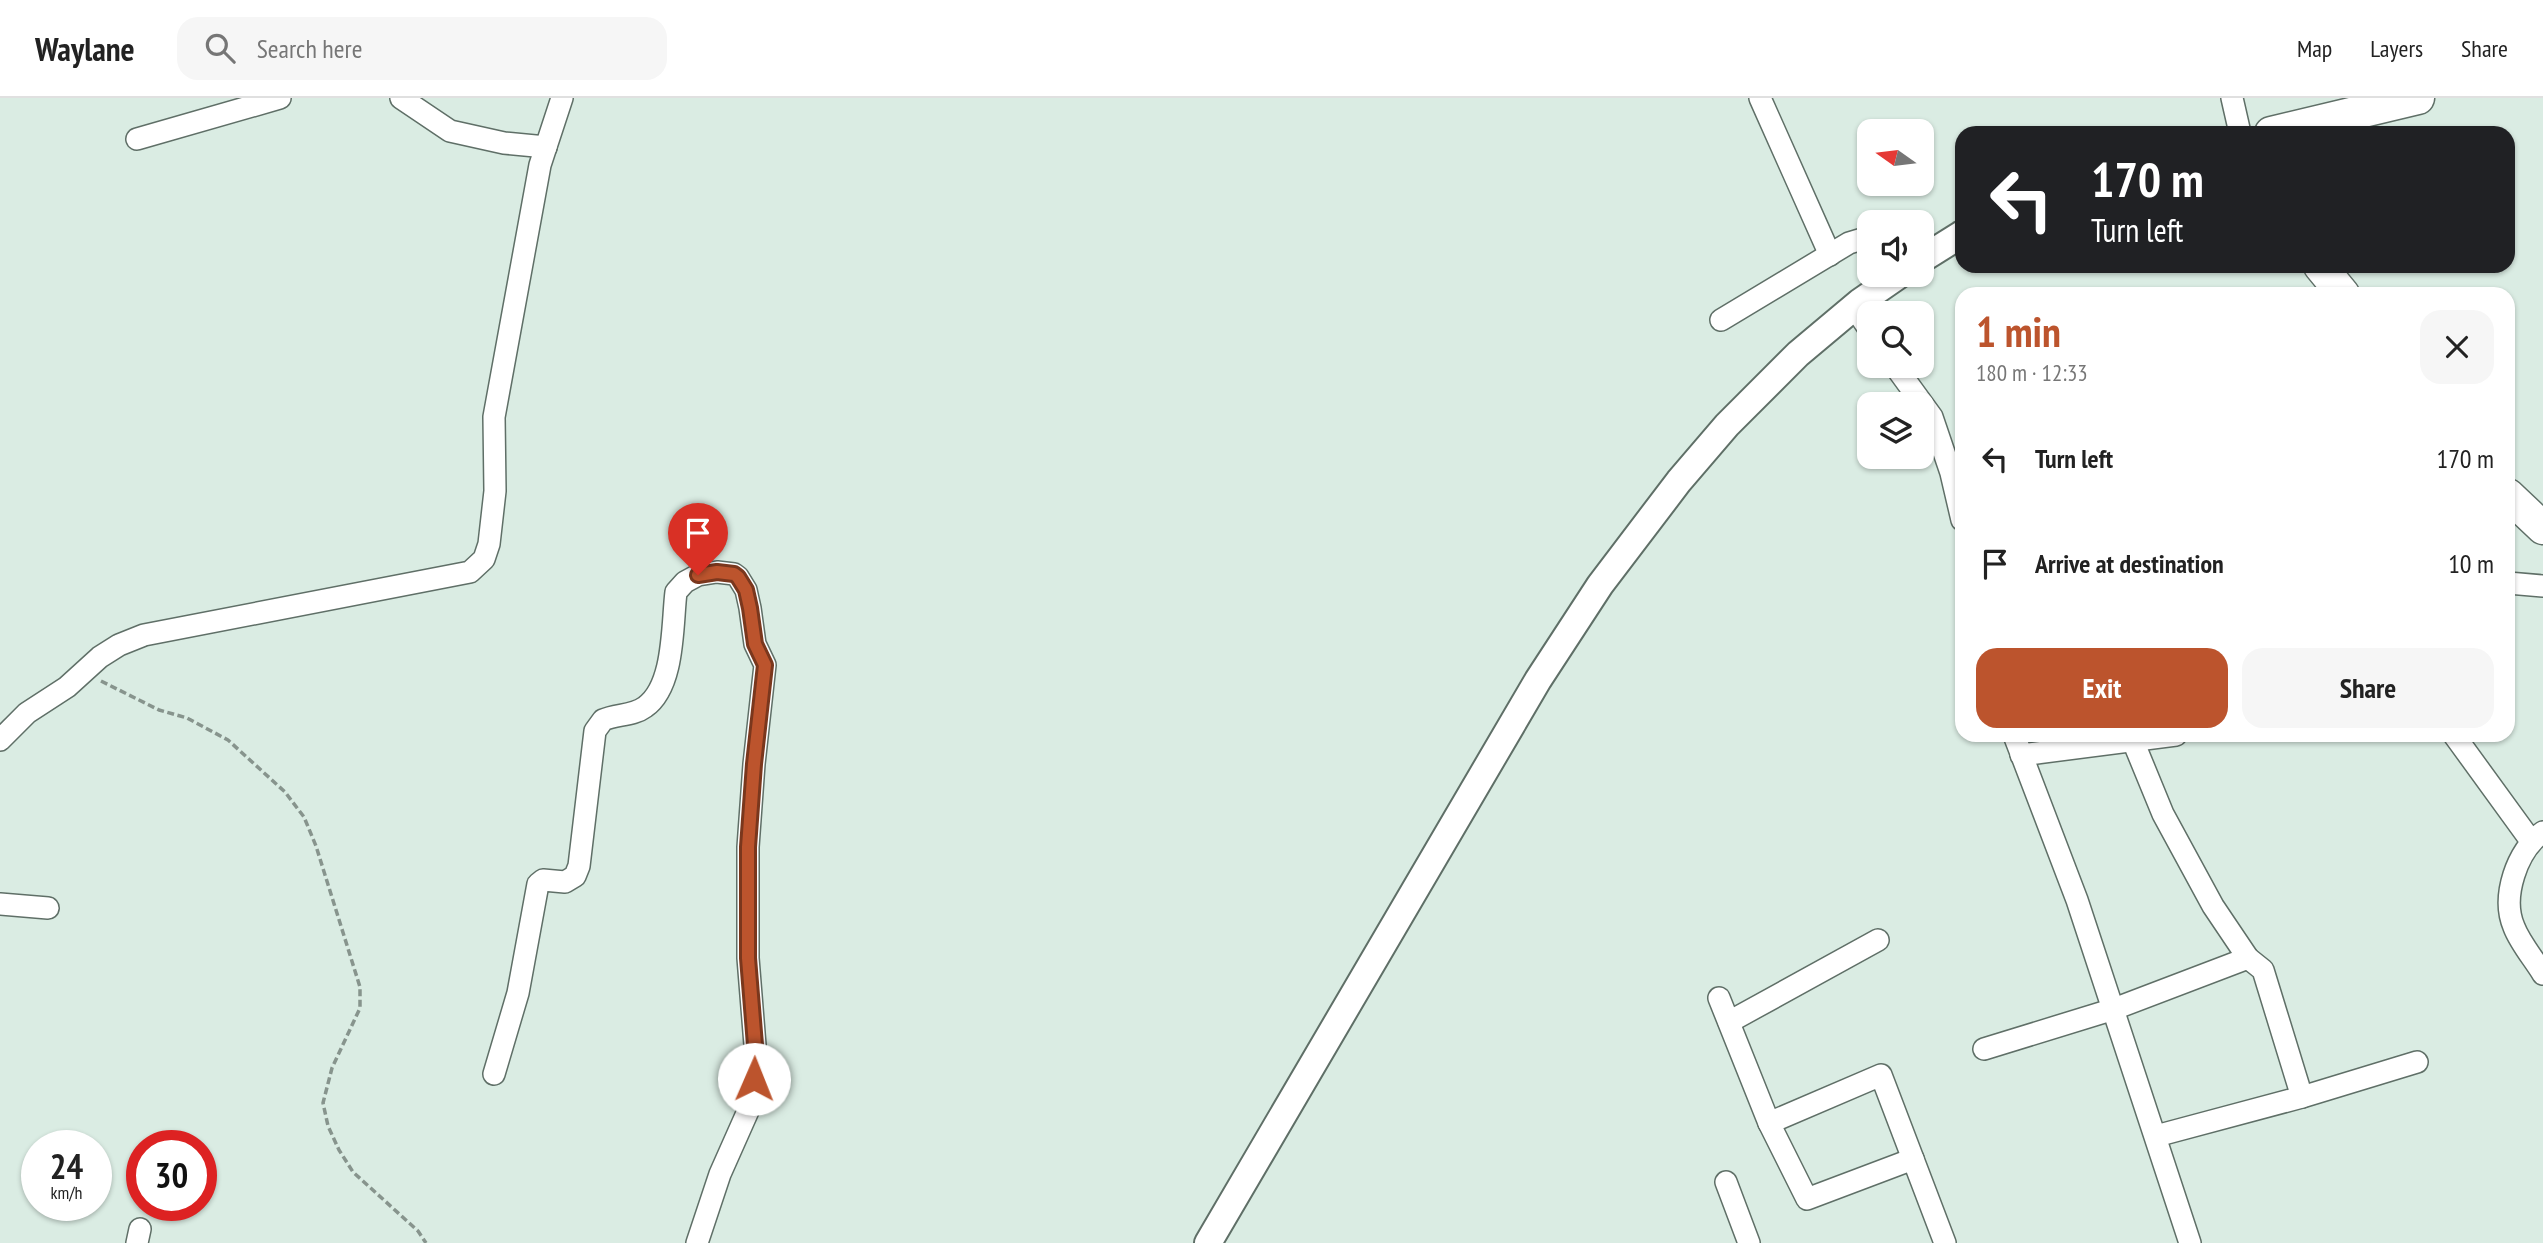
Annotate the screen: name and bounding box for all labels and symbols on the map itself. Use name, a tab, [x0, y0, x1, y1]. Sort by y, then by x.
north arrow	[1857, 119, 1934, 196]
pin	[668, 503, 728, 575]
position arrow	[717, 1042, 791, 1116]
speed limit sign: 30	[126, 1130, 217, 1221]

